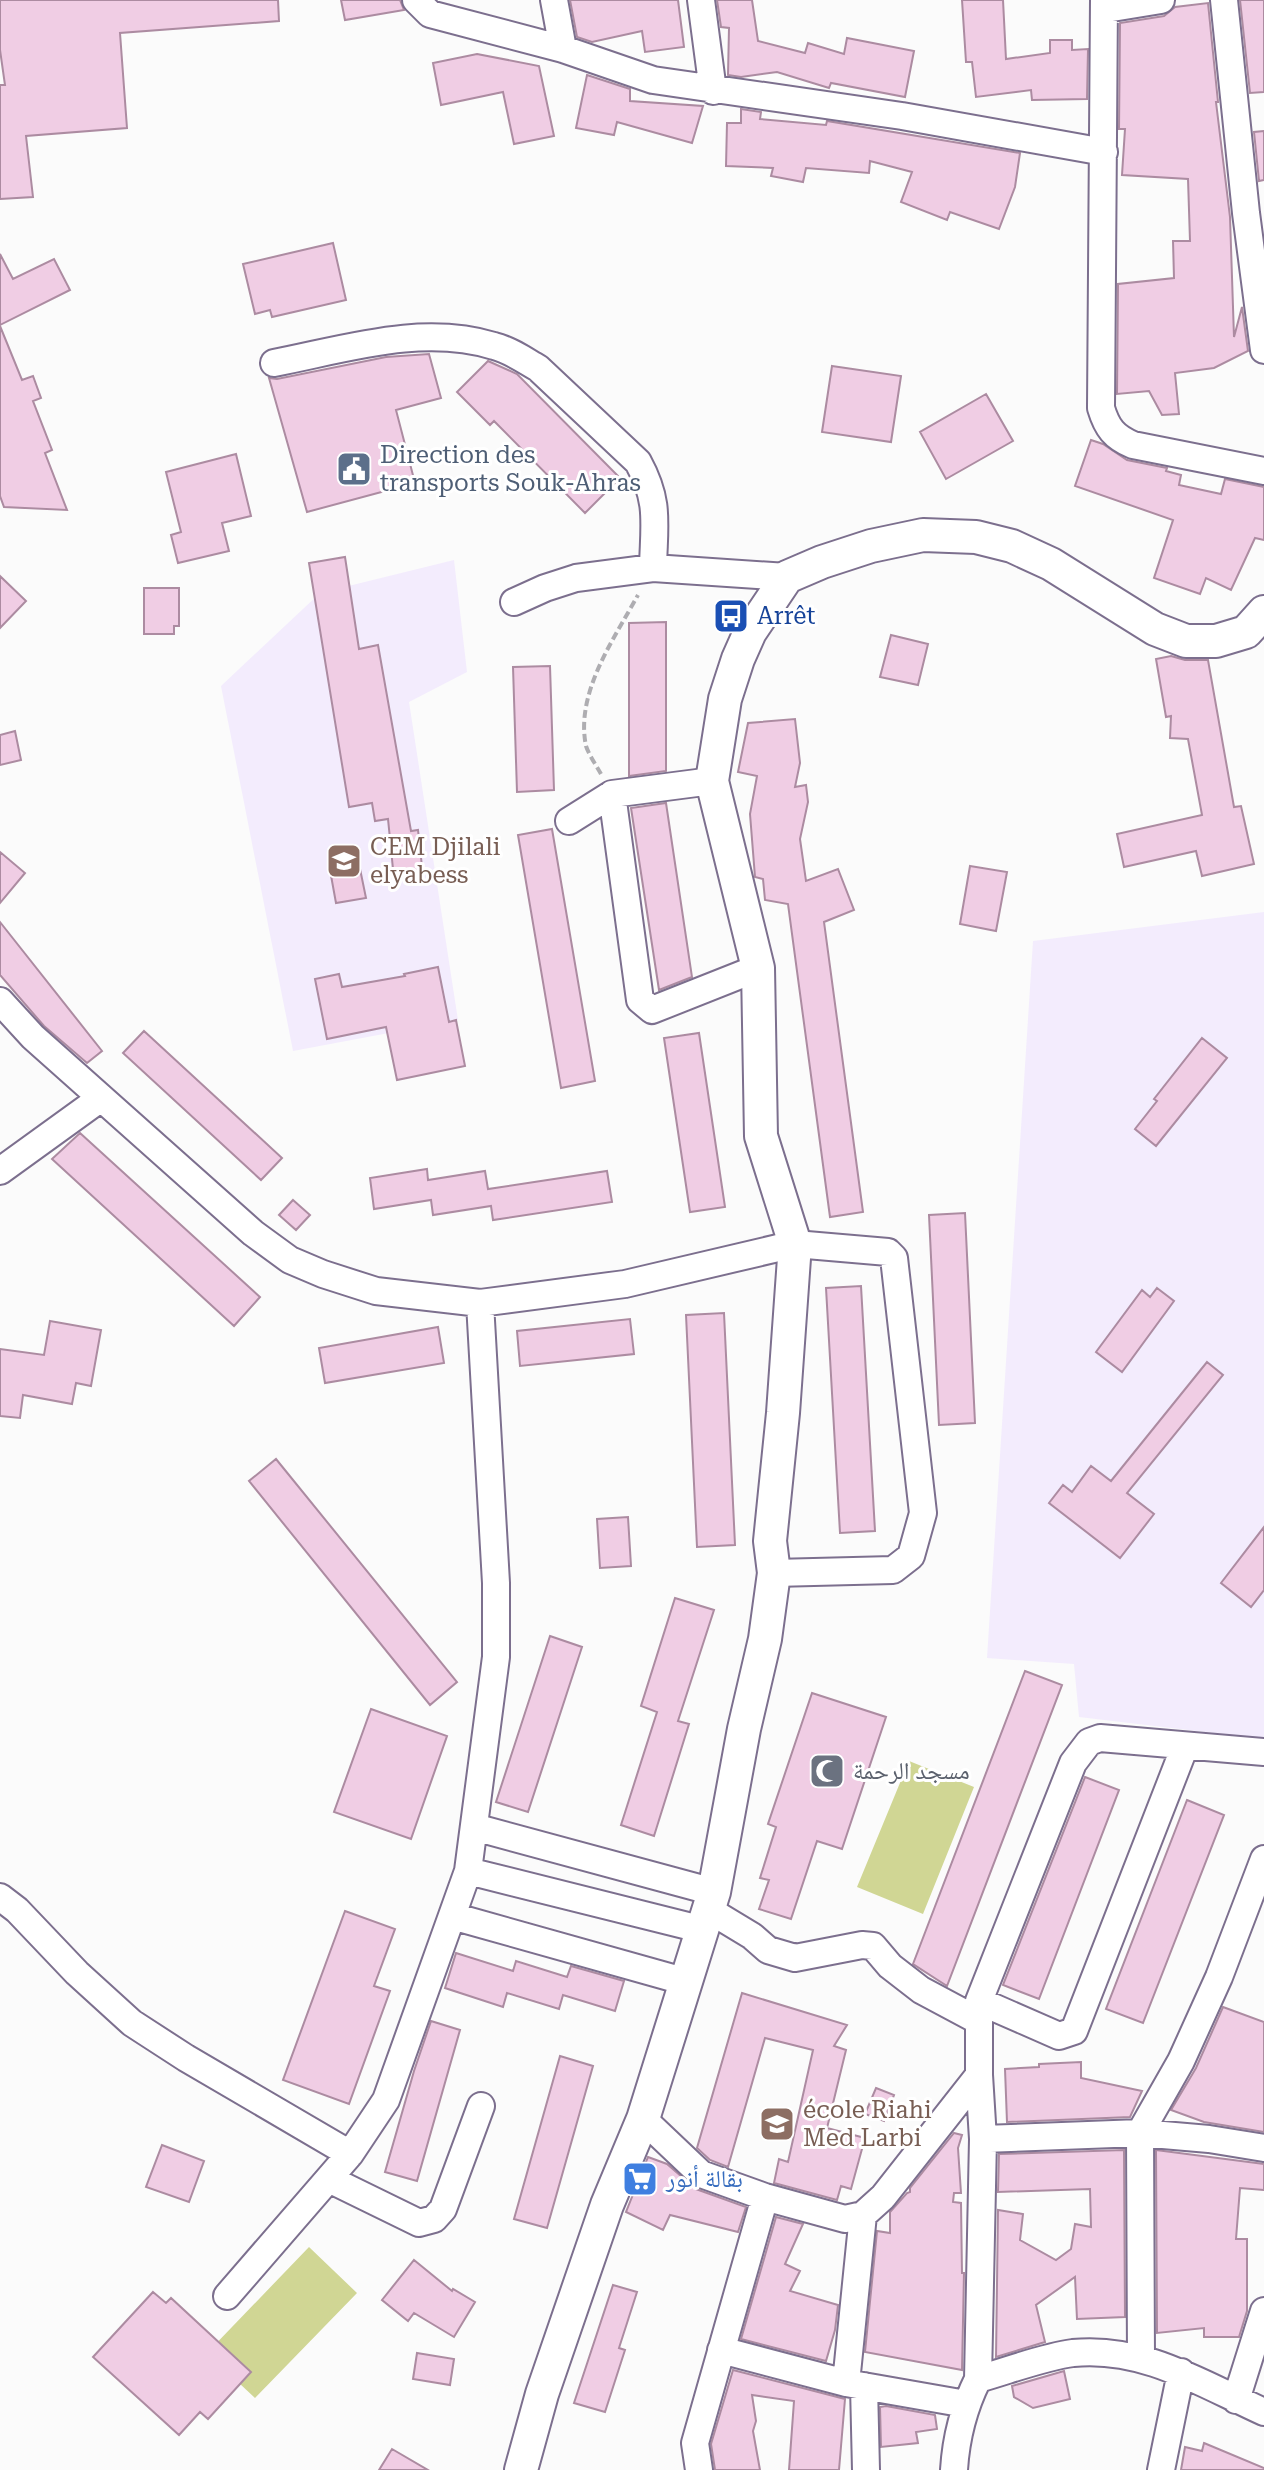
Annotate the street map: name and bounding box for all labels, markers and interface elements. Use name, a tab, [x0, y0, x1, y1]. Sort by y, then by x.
place label: Direction des transports Souk-Ahras	[380, 441, 641, 497]
public building icon: Direction des transports Souk-Ahras	[335, 450, 373, 488]
bus stop icon: Arrêt	[712, 597, 750, 635]
place label: Arrêt	[757, 602, 815, 630]
place label: CEM Djilali elyabess	[370, 833, 501, 889]
school or university icon: CEM Djilali elyabess	[325, 842, 363, 880]
mosque icon: مسجد الرحمة	[808, 1752, 846, 1790]
place label: مسجد الرحمة	[853, 1757, 970, 1785]
place label: école Riahi Med Larbi	[803, 2096, 932, 2152]
school or university icon: école Riahi Med Larbi	[758, 2105, 796, 2143]
supermarket icon: بقالة أنور	[621, 2160, 659, 2198]
place label: بقالة أنور	[665, 2165, 743, 2193]

